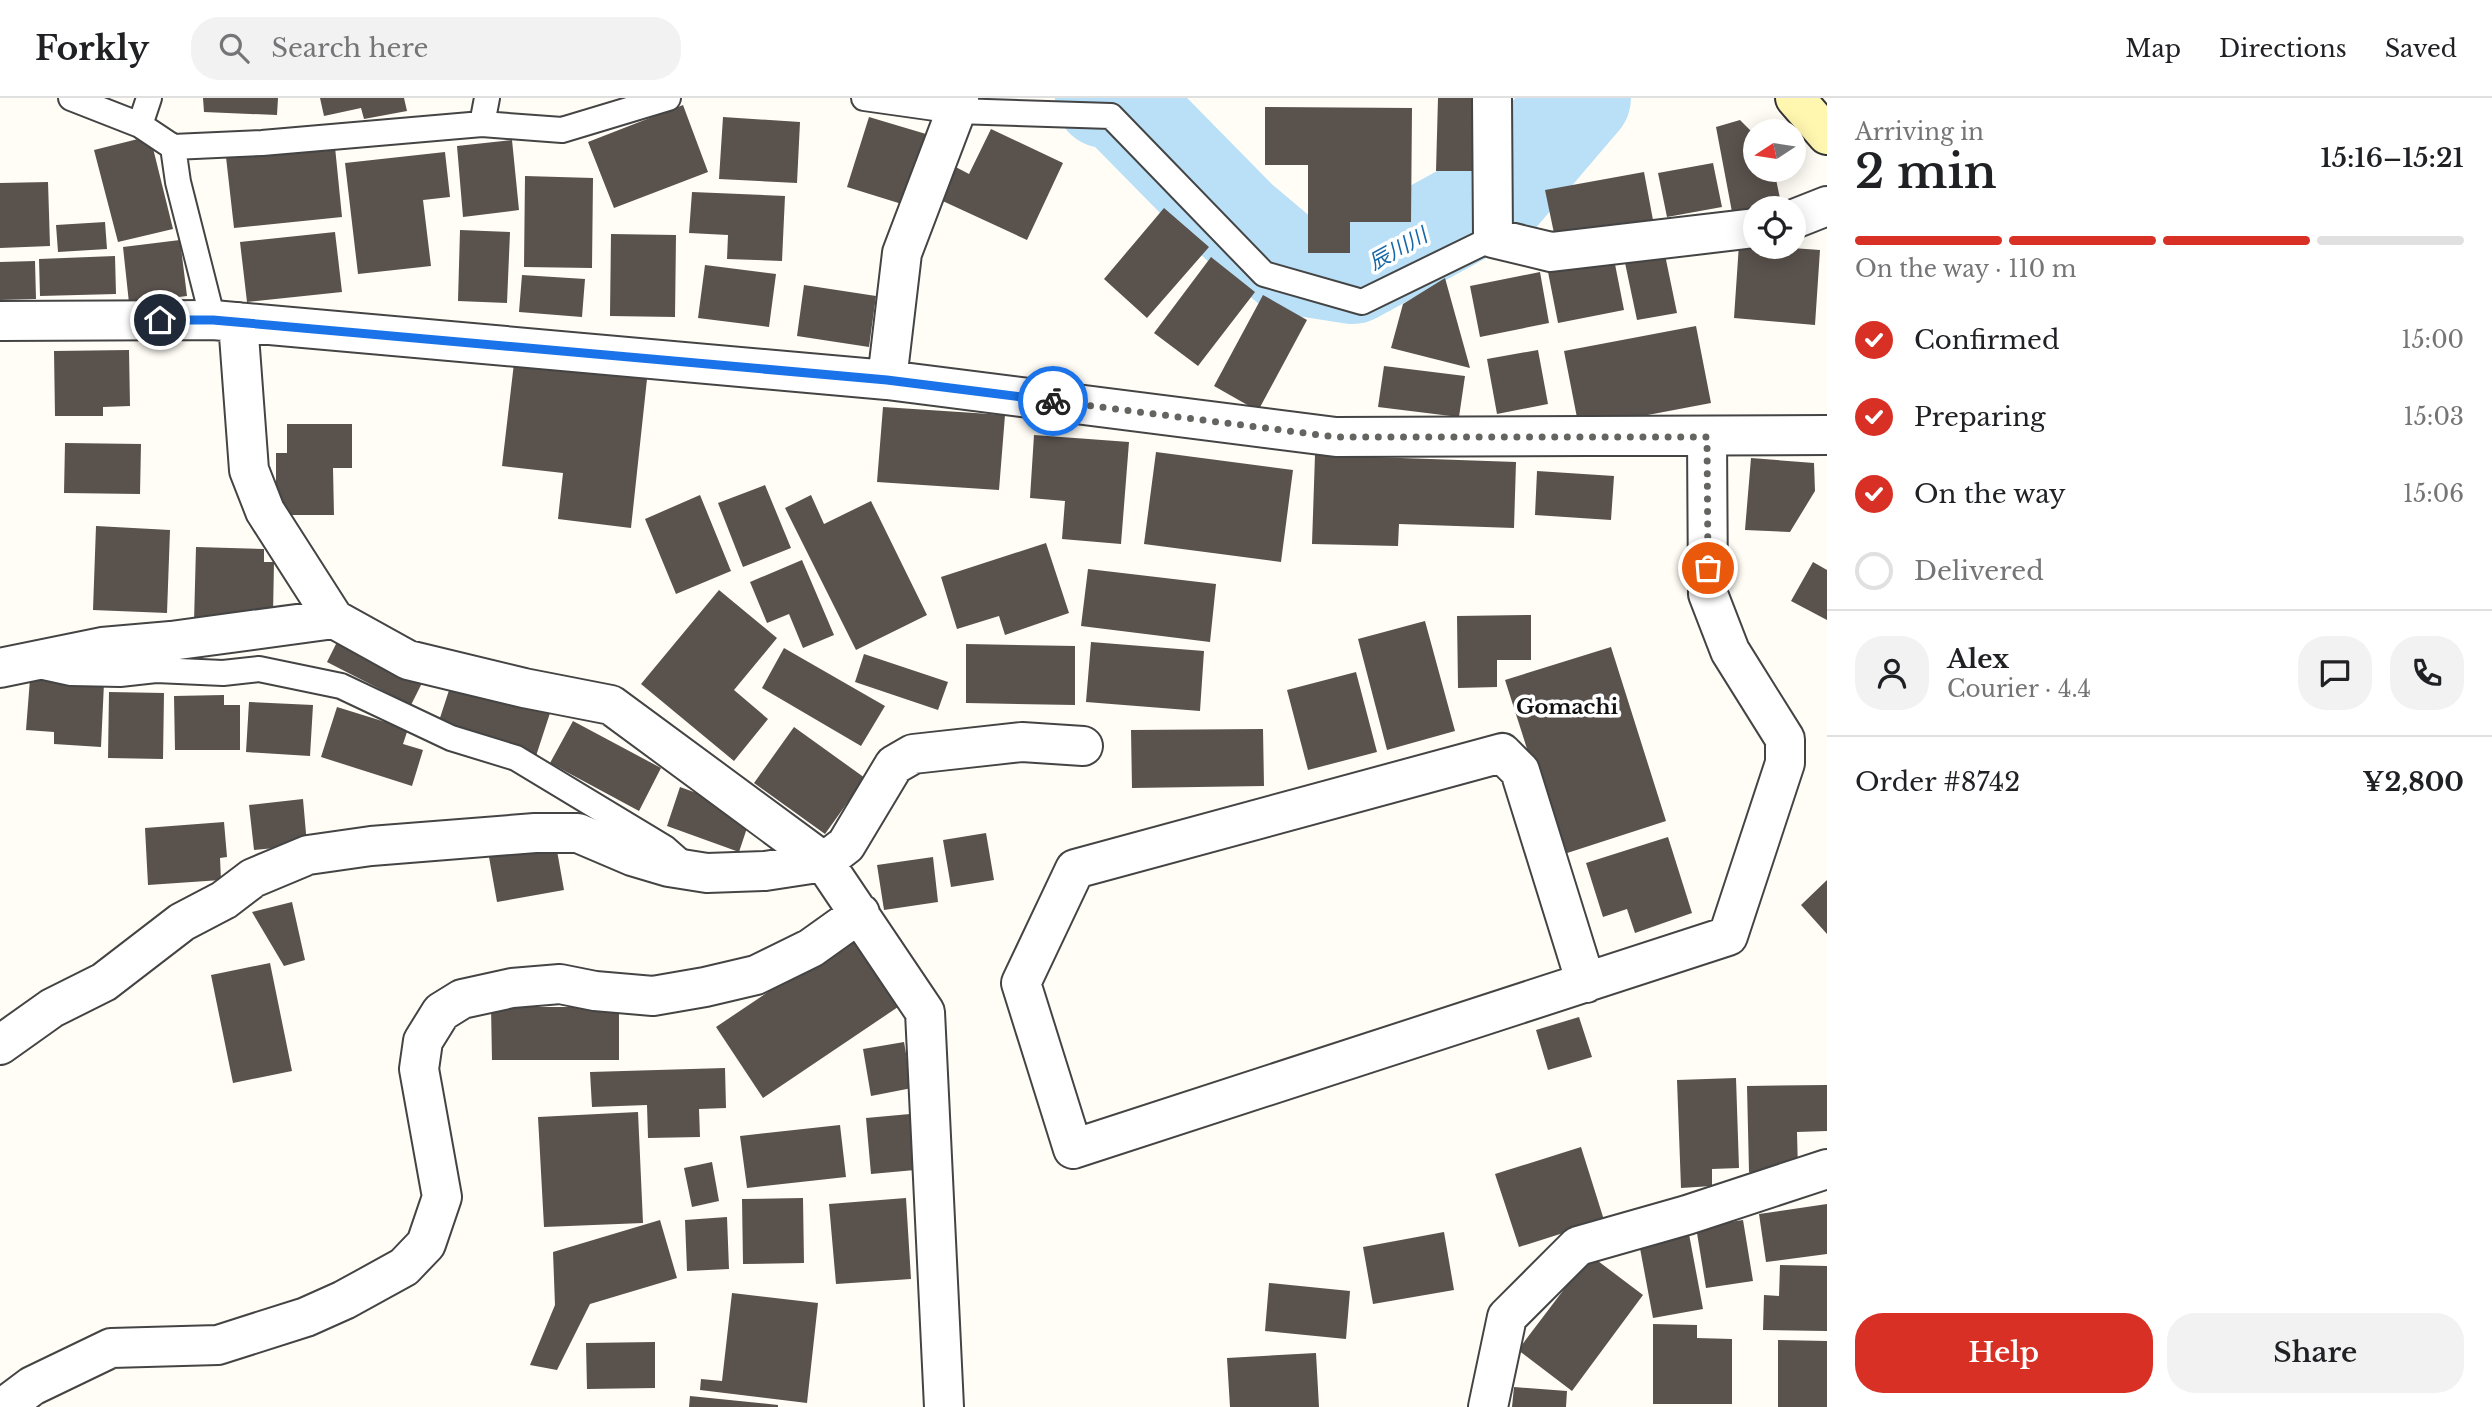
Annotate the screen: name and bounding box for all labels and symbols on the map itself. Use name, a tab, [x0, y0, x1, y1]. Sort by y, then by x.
north arrow	[1743, 119, 1806, 182]
water label: 辰川川	[1364, 221, 1434, 276]
pin	[130, 290, 190, 350]
courier	[1018, 366, 1088, 436]
pin	[1678, 538, 1738, 598]
district label: Gomachi	[1516, 694, 1618, 720]

